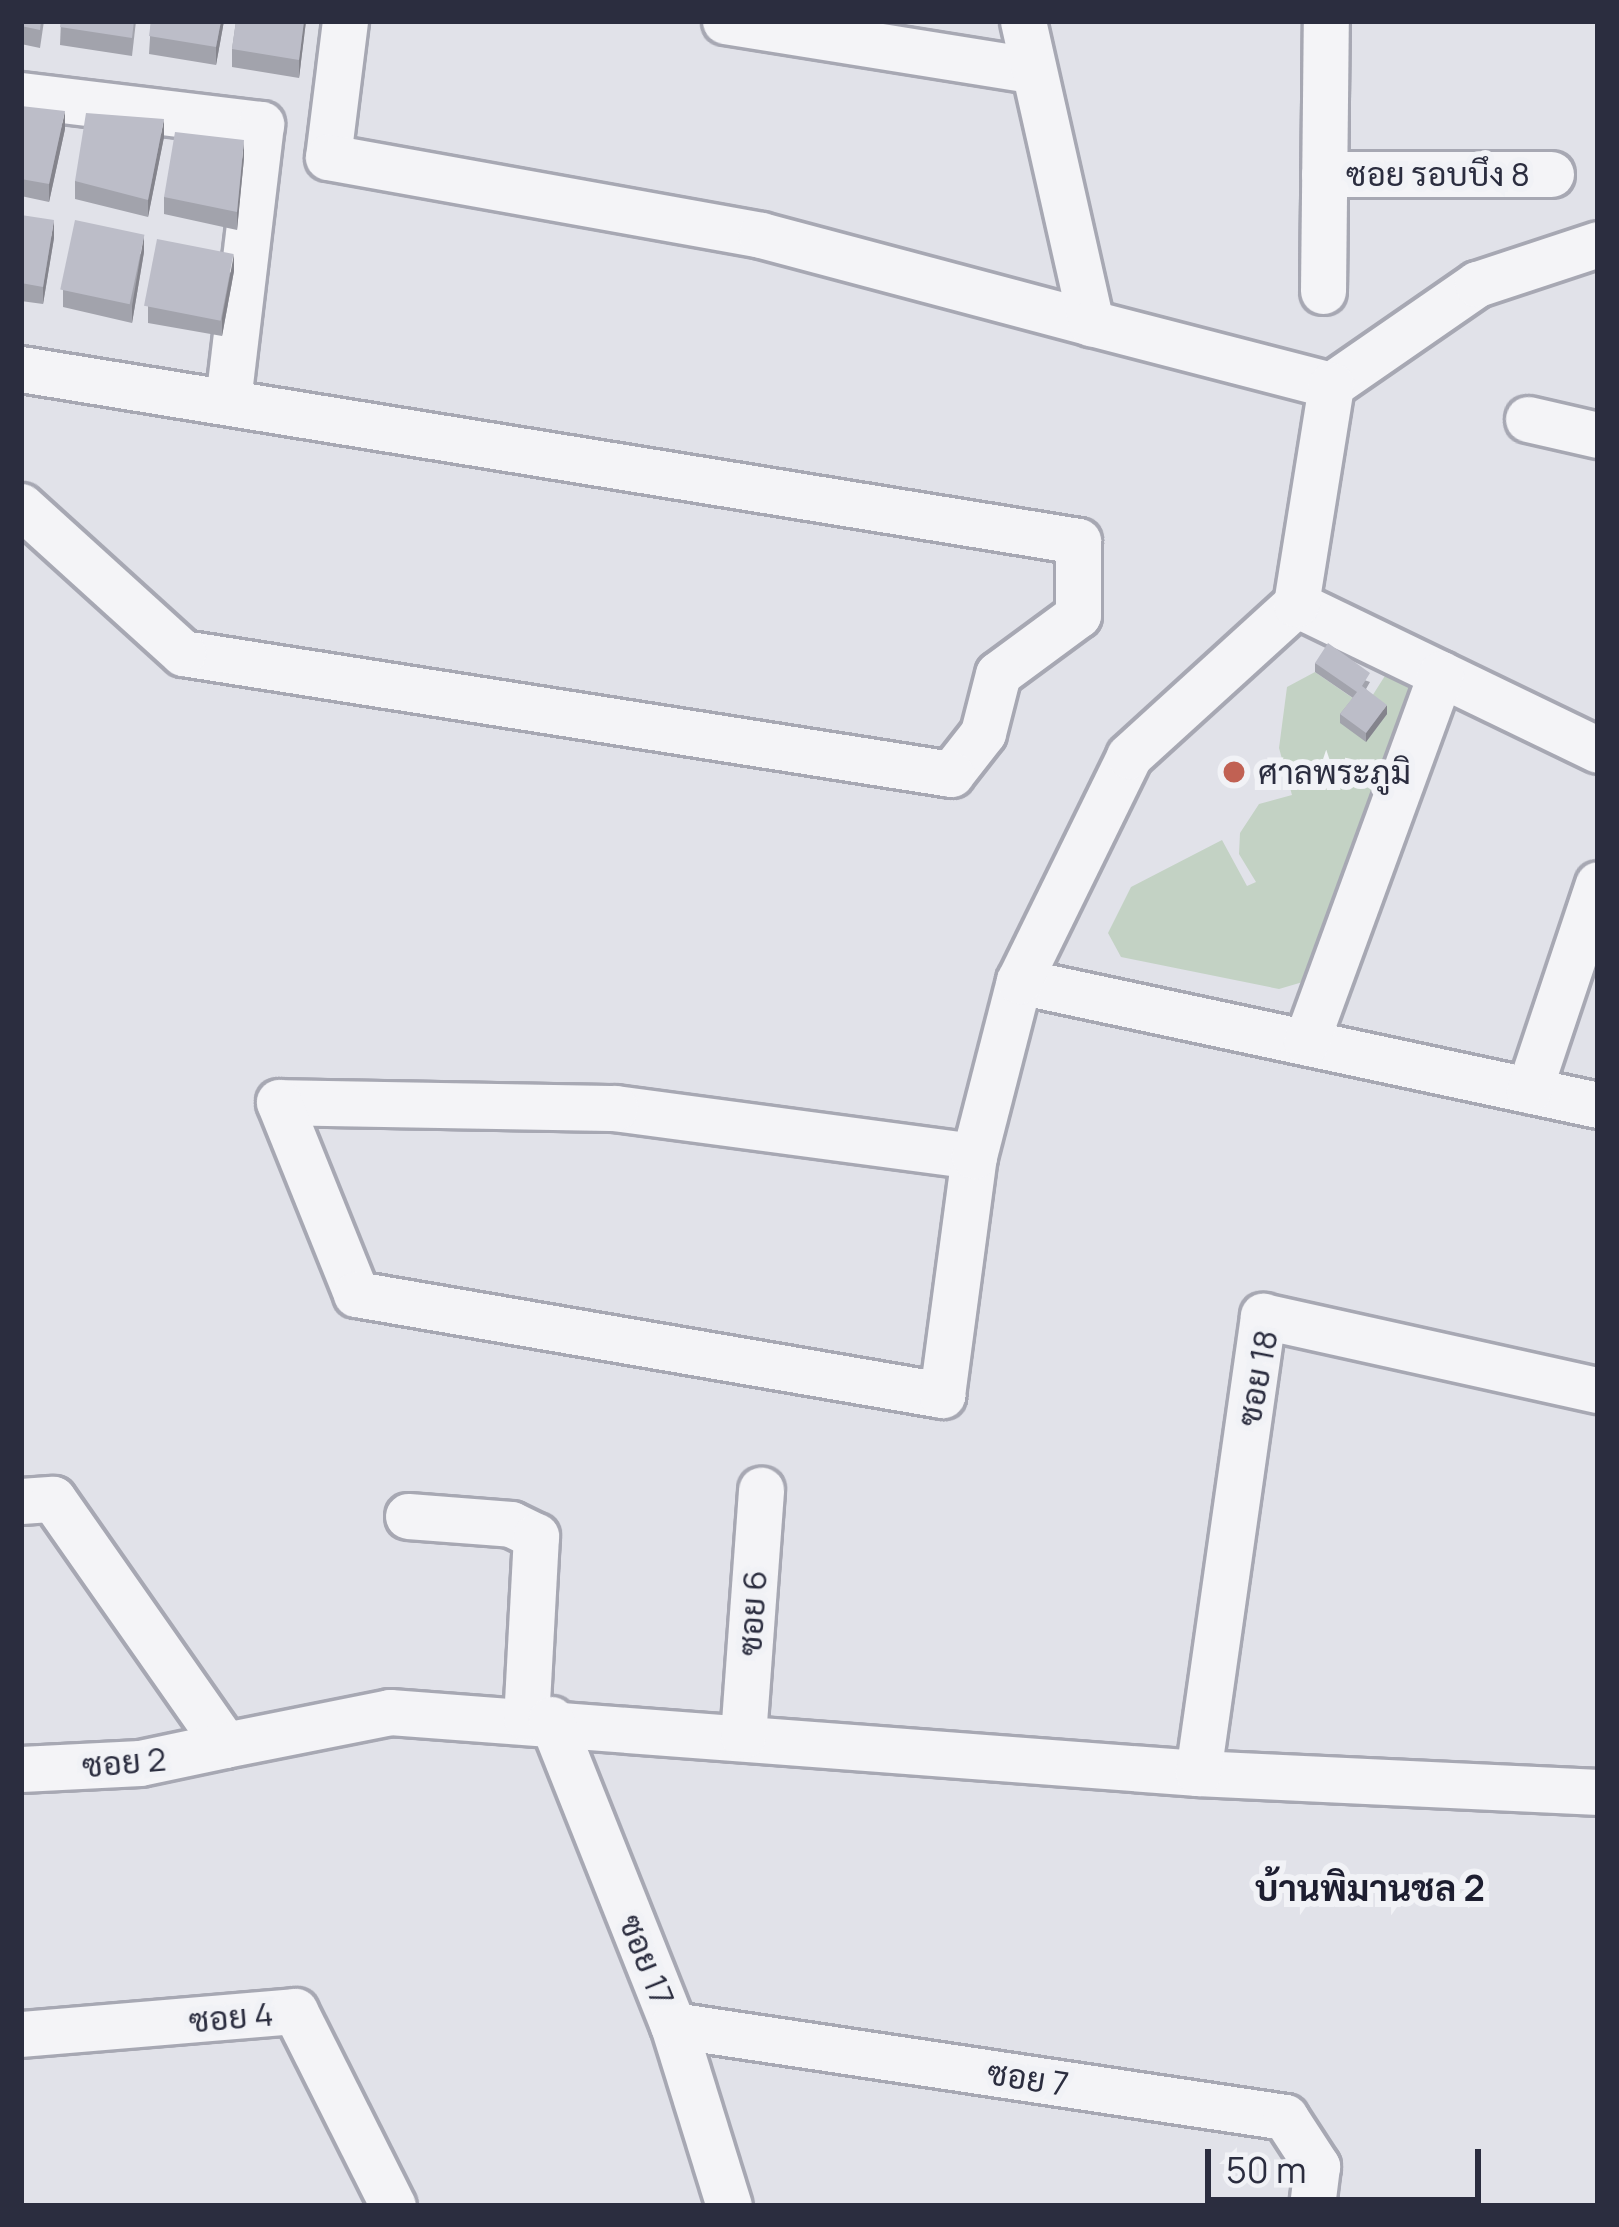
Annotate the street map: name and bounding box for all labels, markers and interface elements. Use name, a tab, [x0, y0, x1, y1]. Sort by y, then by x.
street label: ซอย รอบบึง 8	[1346, 154, 1530, 194]
place label: ศาลพระภูมิ	[1258, 752, 1411, 792]
marker: ศาลพระภูมิ	[1221, 759, 1247, 785]
street label: ซอย 18	[1228, 1327, 1286, 1429]
street label: ซอย 6	[729, 1569, 775, 1657]
street label: ซอย 2	[80, 1739, 168, 1785]
district label: บ้านพิมานชล 2	[1255, 1866, 1485, 1910]
street label: ซอย 17	[611, 1909, 683, 2011]
street label: ซอย 4	[187, 1994, 275, 2040]
street label: ซอย 7	[985, 2052, 1071, 2104]
scale bar	[1211, 2125, 1487, 2199]
text: 50 m	[1226, 2145, 1306, 2194]

